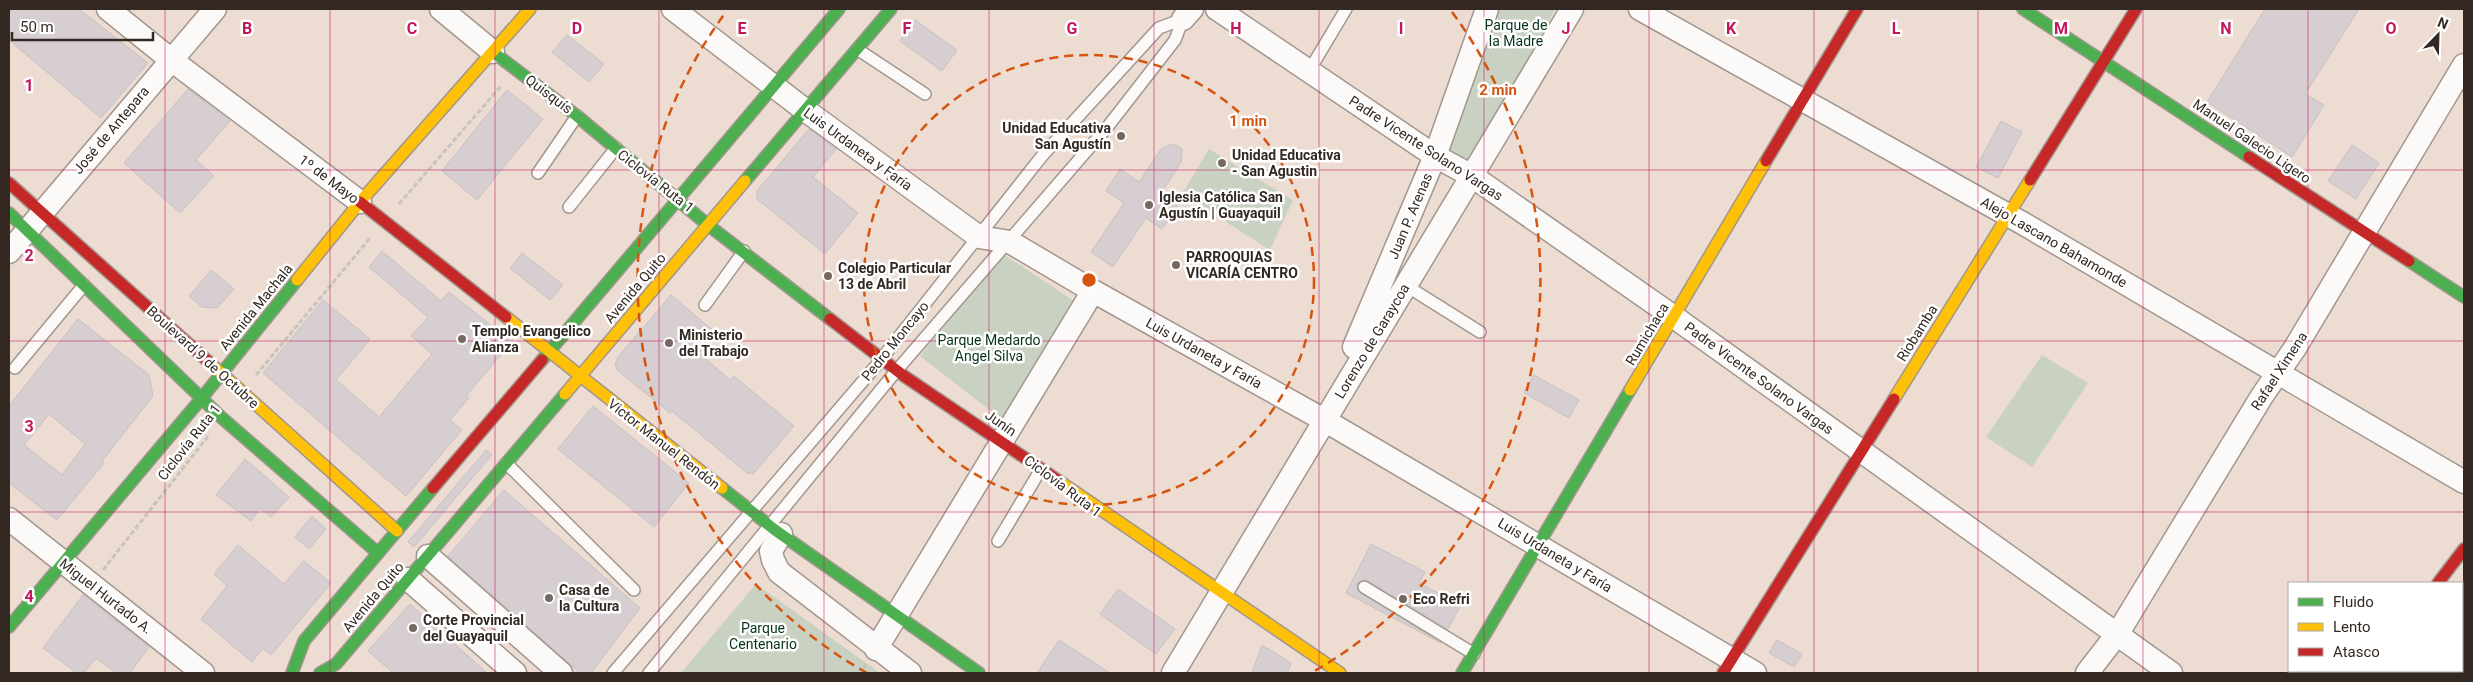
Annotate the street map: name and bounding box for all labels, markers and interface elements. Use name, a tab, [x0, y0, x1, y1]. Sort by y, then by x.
scale bar	[12, 10, 154, 42]
north arrow	[2413, 10, 2463, 60]
text: N	[2435, 14, 2451, 32]
park label: Parque de la Madre	[1485, 17, 1547, 49]
text: 50 m	[20, 18, 54, 36]
text: B	[242, 19, 252, 38]
text: C	[407, 19, 417, 38]
text: D	[572, 19, 582, 38]
text: E	[738, 19, 747, 38]
text: F	[903, 19, 912, 38]
text: G	[1067, 19, 1078, 38]
text: H	[1230, 19, 1242, 38]
text: I	[1399, 19, 1403, 38]
text: J	[1562, 19, 1570, 38]
text: K	[1726, 19, 1737, 38]
text: L	[1892, 19, 1901, 38]
text: M	[2054, 19, 2068, 38]
text: N	[2220, 19, 2232, 38]
text: O	[2385, 19, 2397, 38]
street label: Quisquís	[522, 71, 576, 117]
text: 1	[24, 76, 34, 95]
text: 2 min	[1479, 81, 1517, 99]
street label: José de Antepara	[70, 83, 152, 177]
street label: Padre Vicente Solano Vargas	[1346, 92, 1506, 204]
street label: Manuel Galecio Ligero	[2190, 96, 2314, 186]
street label: Luis Urdaneta y Faría	[801, 104, 915, 194]
text: 1 min	[1229, 112, 1267, 130]
place label: Unidad Educativa San Agustín	[1002, 120, 1111, 152]
marker: Unidad Educativa San Agustín	[1115, 130, 1127, 142]
street label: Ciclovía Ruta 1	[615, 146, 697, 216]
place label: Unidad Educativa - San Agustin	[1232, 147, 1341, 179]
street label: 1º de Mayo	[296, 151, 362, 207]
marker: Unidad Educativa - San Agustin	[1216, 157, 1228, 169]
street label: Juan P. Arenas	[1385, 171, 1435, 261]
place label: Iglesia Católica San Agustín | Guayaquil	[1159, 189, 1283, 221]
street label: Alejo Lascano Bahamonde	[1978, 194, 2130, 290]
marker: Iglesia Católica San Agustín | Guayaquil	[1143, 199, 1155, 211]
text: 2	[24, 246, 34, 265]
place label: PARROQUIAS VICARÍA CENTRO	[1186, 249, 1298, 281]
street label: Avenida Quito	[601, 250, 669, 326]
marker: PARROQUIAS VICARÍA CENTRO	[1170, 259, 1182, 271]
place label: Colegio Particular 13 de Abril	[838, 260, 951, 292]
street label: Avenida Machala	[216, 261, 296, 353]
marker: Colegio Particular 13 de Abril	[822, 270, 834, 282]
centre of rings	[1080, 271, 1098, 289]
street label: Lorenzo de Garaycoa	[1331, 281, 1413, 401]
street label: Pedro Moncayo	[858, 298, 932, 384]
street label: Rumichaca	[1622, 300, 1672, 368]
street label: Riobamba	[1893, 302, 1941, 364]
street label: Boulevard 9 de Octubre	[144, 303, 262, 411]
street label: Luis Urdaneta y Faría	[1143, 314, 1265, 392]
street label: Padre Vicente Solano Vargas	[1681, 319, 1837, 437]
place label: Templo Evangelico Alianza	[472, 323, 591, 355]
place label: Ministerio del Trabajo	[679, 327, 749, 359]
street label: Rafael Ximena	[2248, 329, 2310, 413]
park label: Parque Medardo Angel Silva	[937, 332, 1041, 364]
marker: Templo Evangelico Alianza	[456, 333, 468, 345]
marker: Ministerio del Trabajo	[663, 337, 675, 349]
street label: Victor Manuel Rendón	[605, 395, 723, 493]
street label: Ciclovía Ruta 1	[154, 401, 224, 483]
street label: Junín	[982, 407, 1020, 439]
text: 3	[24, 417, 34, 436]
street label: Ciclovía Ruta 1	[1021, 452, 1105, 520]
street label: Luis Urdaneta y Faría	[1495, 515, 1615, 595]
street label: Miguel Hurtado A.	[57, 555, 155, 637]
street label: Avenida Quito	[339, 559, 407, 635]
place label: Casa de la Cultura	[559, 582, 620, 614]
legend	[2288, 582, 2463, 672]
text: 4	[24, 587, 34, 606]
place label: Eco Refri	[1413, 591, 1470, 607]
marker: Casa de la Cultura	[543, 592, 555, 604]
marker: Eco Refri	[1397, 593, 1409, 605]
text: Fluido	[2333, 593, 2374, 611]
place label: Corte Provincial del Guayaquil	[423, 612, 524, 644]
text: Lento	[2333, 618, 2371, 636]
park label: Parque Centenario	[729, 620, 797, 652]
marker: Corte Provincial del Guayaquil	[407, 622, 419, 634]
text: Atasco	[2333, 643, 2380, 661]

